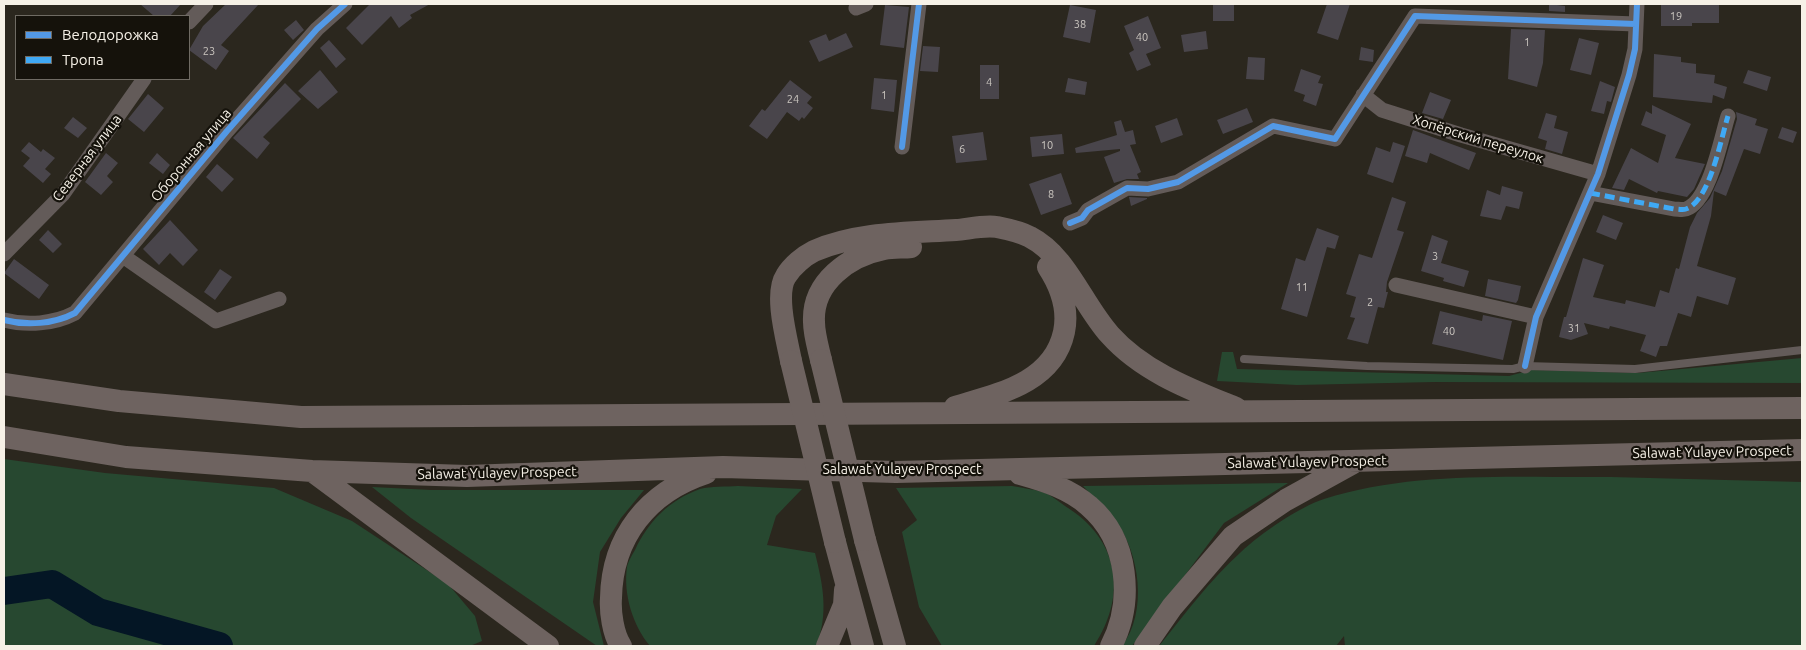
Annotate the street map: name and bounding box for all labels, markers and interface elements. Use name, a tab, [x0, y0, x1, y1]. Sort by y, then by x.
house number: 19	[1670, 9, 1682, 23]
legend	[15, 15, 190, 80]
house number: 38	[1074, 17, 1086, 31]
text: Велодорожка	[62, 26, 159, 43]
house number: 40	[1136, 30, 1148, 44]
house number: 1	[1524, 35, 1530, 49]
house number: 23	[203, 44, 215, 58]
text: Тропа	[62, 51, 104, 68]
house number: 4	[986, 75, 992, 89]
house number: 1	[881, 88, 887, 102]
house number: 24	[787, 92, 799, 106]
street label: Оборонная улица	[147, 105, 235, 205]
street label: Северная улица	[49, 111, 125, 205]
street label: Хопёрский переулок	[1411, 111, 1545, 167]
house number: 10	[1041, 138, 1053, 152]
house number: 6	[959, 142, 965, 156]
house number: 8	[1048, 187, 1054, 201]
house number: 3	[1432, 249, 1438, 263]
house number: 11	[1296, 280, 1308, 294]
house number: 2	[1367, 295, 1373, 309]
house number: 31	[1568, 321, 1580, 335]
house number: 40	[1443, 324, 1455, 338]
street label: Salawat Yulayev Prospect	[1632, 442, 1792, 462]
street label: Salawat Yulayev Prospect	[1227, 452, 1387, 472]
street label: Salawat Yulayev Prospect	[822, 461, 982, 477]
street label: Salawat Yulayev Prospect	[417, 463, 577, 483]

